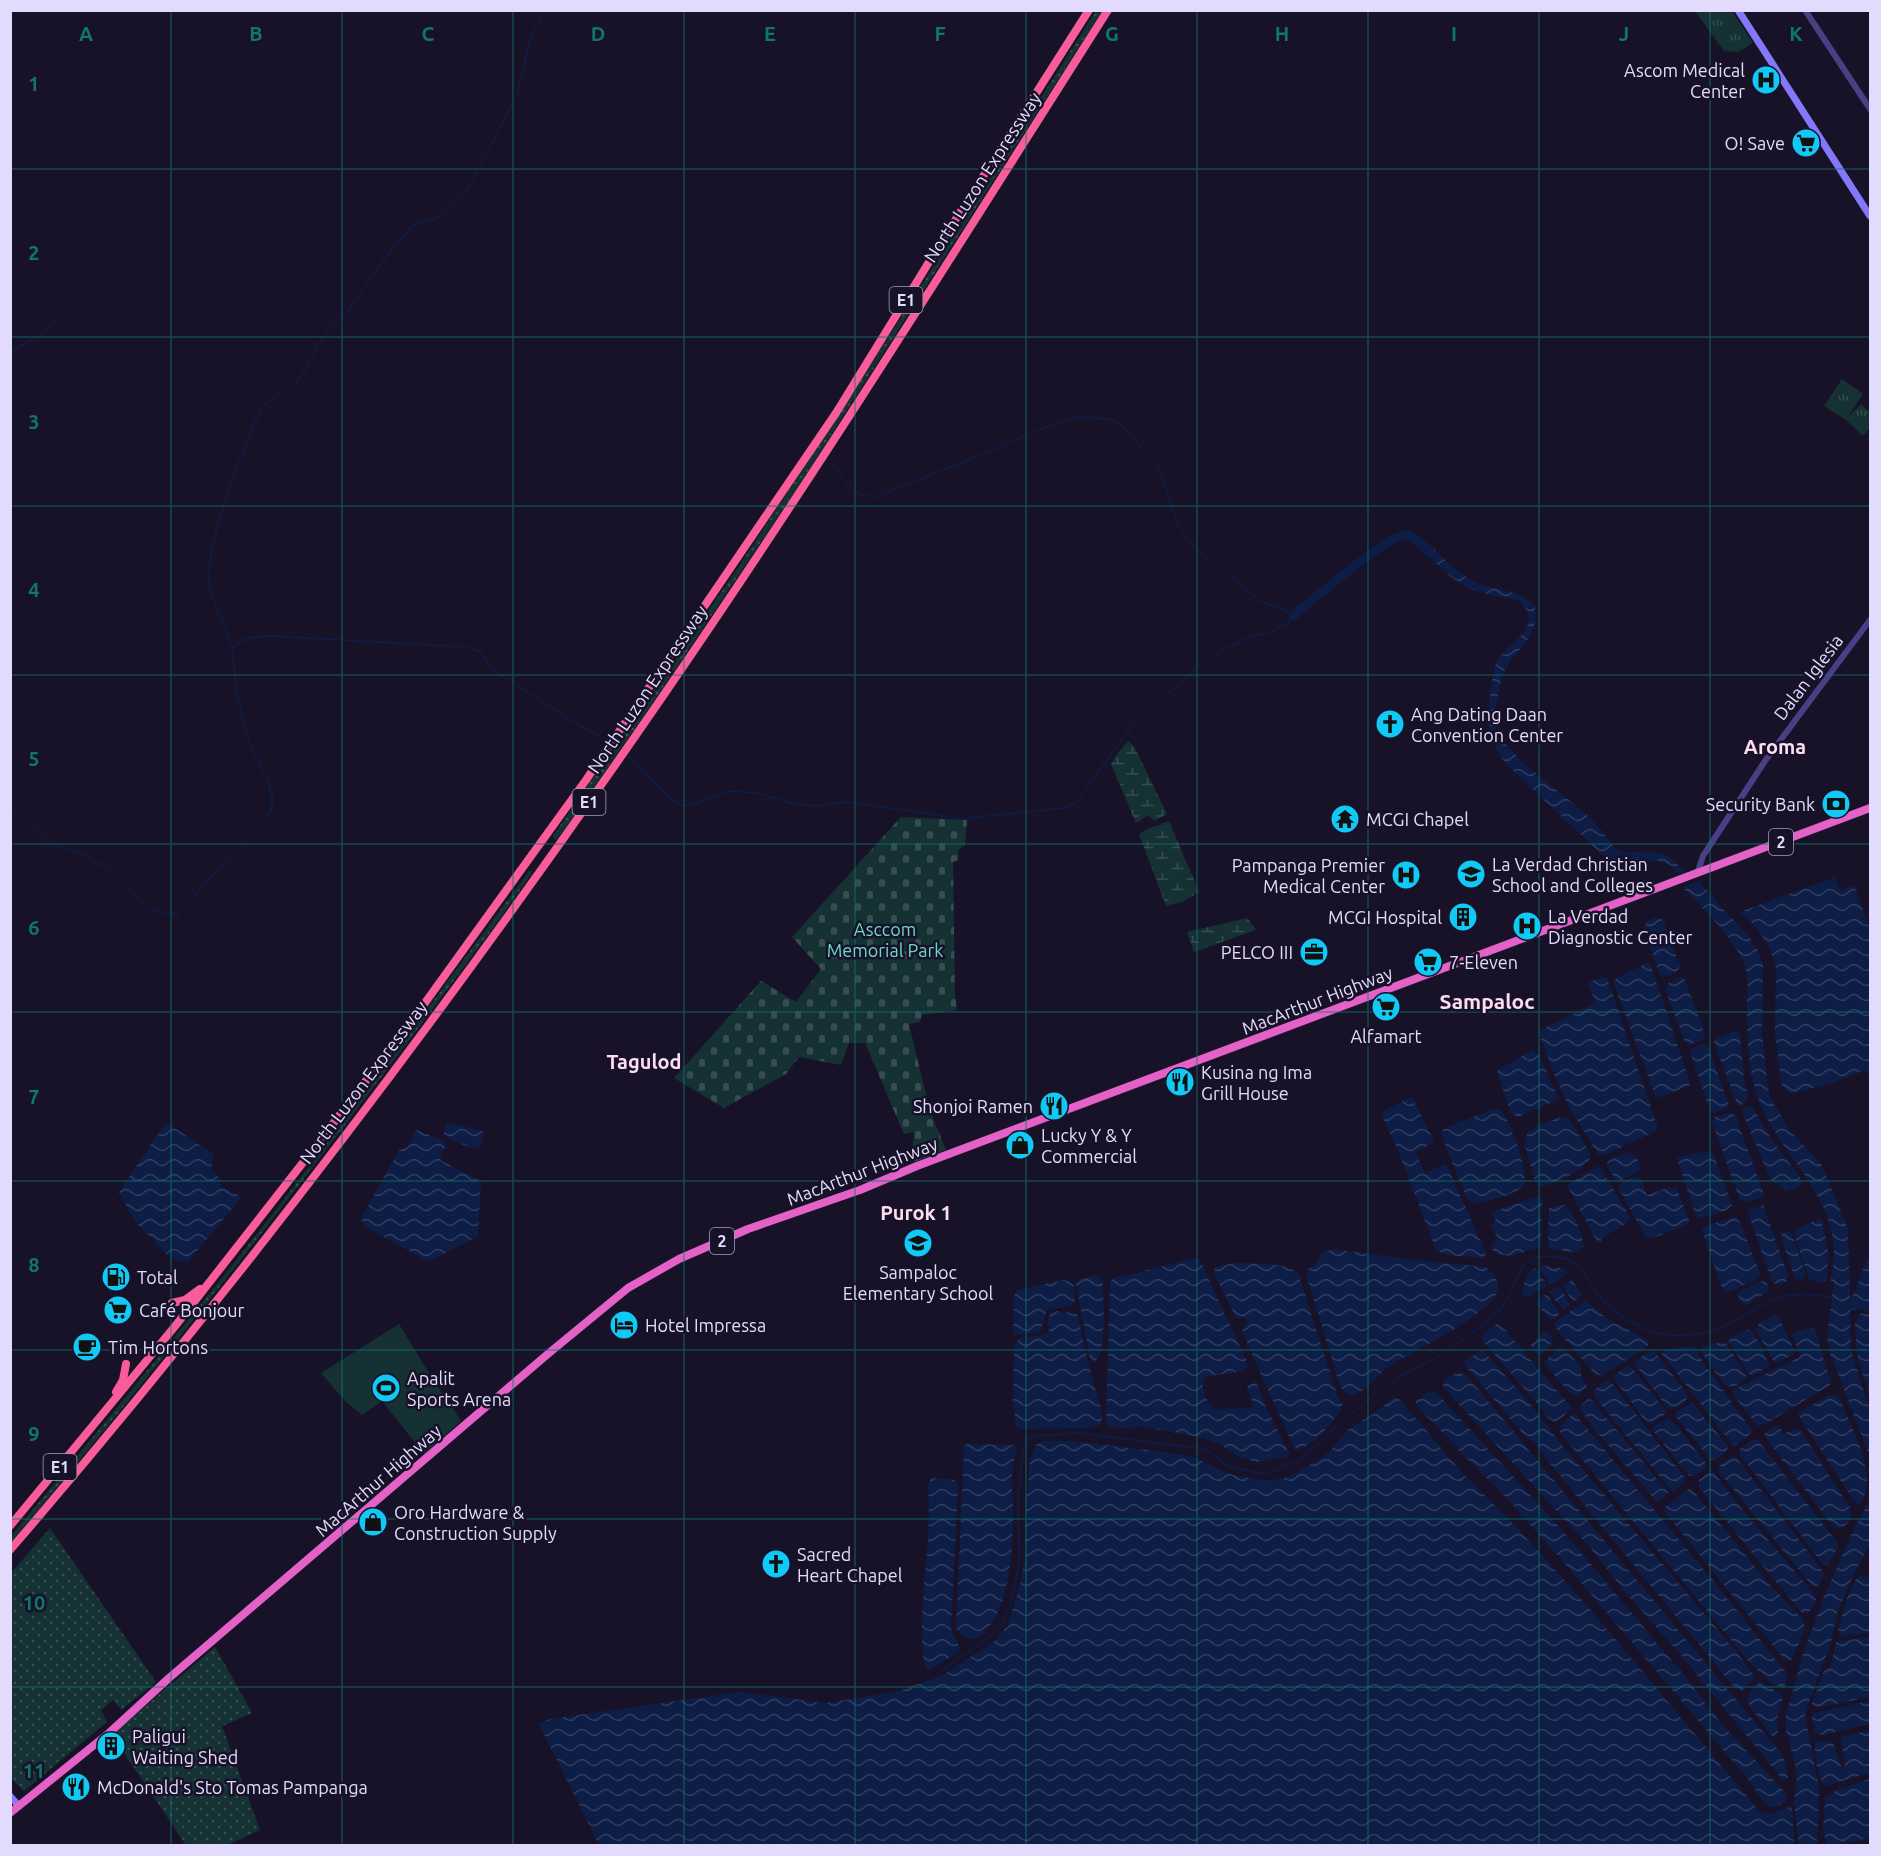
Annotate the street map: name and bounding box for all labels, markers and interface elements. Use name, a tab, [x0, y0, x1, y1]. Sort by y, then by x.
text: A	[79, 22, 93, 45]
text: B	[249, 22, 263, 45]
text: C	[422, 22, 435, 45]
text: D	[591, 22, 605, 45]
text: E	[764, 22, 776, 45]
text: F	[934, 22, 946, 45]
text: G	[1105, 22, 1119, 45]
text: H	[1275, 22, 1289, 45]
text: I	[1451, 22, 1457, 45]
text: J	[1619, 22, 1629, 45]
text: K	[1789, 22, 1803, 45]
place label: Ascom Medical Center	[1624, 60, 1745, 101]
hospital icon: Ascom Medical Center	[1750, 64, 1782, 96]
text: 1	[28, 72, 40, 95]
street label: North Luzon Expressway	[920, 88, 1045, 266]
supermarket icon: O! Save	[1790, 127, 1822, 159]
place label: O! Save	[1725, 133, 1785, 153]
text: 2	[28, 241, 40, 264]
road number: E1	[890, 287, 922, 313]
text: 3	[28, 410, 40, 433]
text: 4	[28, 578, 40, 601]
street label: North Luzon Expressway	[583, 601, 711, 777]
street label: Dalan Iglesia	[1769, 630, 1847, 724]
place label: Ang Dating Daan Convention Center	[1411, 704, 1563, 745]
church icon: Ang Dating Daan Convention Center	[1374, 708, 1406, 740]
district label: Aroma	[1744, 735, 1806, 758]
text: 5	[28, 747, 40, 770]
bank icon: Security Bank	[1820, 788, 1852, 820]
road number: E1	[572, 789, 606, 815]
place label: Security Bank	[1706, 794, 1815, 814]
temple icon: MCGI Chapel	[1329, 803, 1361, 835]
place label: MCGI Chapel	[1366, 809, 1469, 829]
road number: 2	[1769, 829, 1793, 855]
place label: La Verdad Christian School and Colleges	[1492, 854, 1653, 895]
place label: Pampanga Premier Medical Center	[1232, 855, 1385, 896]
school or university icon: La Verdad Christian School and Colleges	[1455, 858, 1487, 890]
hospital icon: Pampanga Premier Medical Center	[1390, 859, 1422, 891]
building icon: MCGI Hospital	[1447, 901, 1479, 933]
place label: La Verdad Diagnostic Center	[1548, 906, 1692, 947]
place label: MCGI Hospital	[1328, 907, 1442, 927]
hospital icon: La Verdad Diagnostic Center	[1511, 910, 1543, 942]
text: 6	[28, 916, 40, 939]
park label: Asccom Memorial Park	[827, 919, 943, 960]
office icon: PELCO III	[1298, 936, 1330, 968]
place label: PELCO III	[1221, 942, 1293, 962]
supermarket icon: 7-Eleven	[1412, 946, 1444, 978]
place label: 7-Eleven	[1449, 952, 1518, 972]
street label: MacArthur Highway	[1239, 962, 1395, 1038]
district label: Sampaloc	[1440, 989, 1534, 1013]
supermarket icon: Alfamart	[1370, 991, 1402, 1023]
street label: North Luzon Expressway	[295, 997, 431, 1167]
place label: Alfamart	[1350, 1026, 1422, 1046]
district label: Tagulod	[606, 1050, 682, 1073]
place label: Kusina ng Ima Grill House	[1201, 1062, 1312, 1103]
restaurant icon: Kusina ng Ima Grill House	[1164, 1066, 1196, 1098]
text: 7	[28, 1085, 40, 1108]
restaurant icon: Shonjoi Ramen	[1038, 1090, 1070, 1122]
place label: Shonjoi Ramen	[913, 1096, 1033, 1116]
place label: Lucky Y & Y Commercial	[1041, 1125, 1137, 1166]
shop icon: Lucky Y & Y Commercial	[1004, 1129, 1036, 1161]
street label: MacArthur Highway	[784, 1133, 940, 1209]
district label: Purok 1	[880, 1201, 952, 1224]
school or university icon: Sampaloc Elementary School	[902, 1227, 934, 1259]
road number: 2	[710, 1228, 734, 1254]
text: 8	[28, 1253, 40, 1276]
fuel station icon: Total	[100, 1261, 132, 1293]
place label: Sampaloc Elementary School	[843, 1262, 994, 1303]
place label: Total	[137, 1267, 178, 1287]
supermarket icon: Café Bonjour	[102, 1294, 134, 1326]
place label: Café Bonjour	[139, 1300, 245, 1320]
hotel icon: Hotel Impressa	[608, 1309, 640, 1341]
place label: Hotel Impressa	[645, 1315, 766, 1335]
cafe icon: Tim Hortons	[71, 1331, 103, 1363]
place label: Tim Hortons	[108, 1337, 208, 1357]
place label: Apalit Sports Arena	[407, 1368, 511, 1409]
sports icon: Apalit Sports Arena	[370, 1372, 402, 1404]
street label: MacArthur Highway	[311, 1420, 445, 1540]
text: 9	[28, 1422, 40, 1445]
road number: E1	[44, 1454, 76, 1480]
place label: Oro Hardware & Construction Supply	[394, 1502, 557, 1543]
shop icon: Oro Hardware & Construction Supply	[357, 1506, 389, 1538]
place label: Sacred Heart Chapel	[797, 1544, 903, 1585]
church icon: Sacred Heart Chapel	[760, 1548, 792, 1580]
text: 10	[23, 1591, 45, 1614]
place label: Paligui Waiting Shed	[132, 1726, 238, 1767]
building icon: Paligui Waiting Shed	[95, 1730, 127, 1762]
text: 11	[23, 1759, 45, 1782]
restaurant icon: McDonald's Sto Tomas Pampanga	[60, 1771, 92, 1803]
place label: McDonald's Sto Tomas Pampanga	[97, 1777, 368, 1797]

